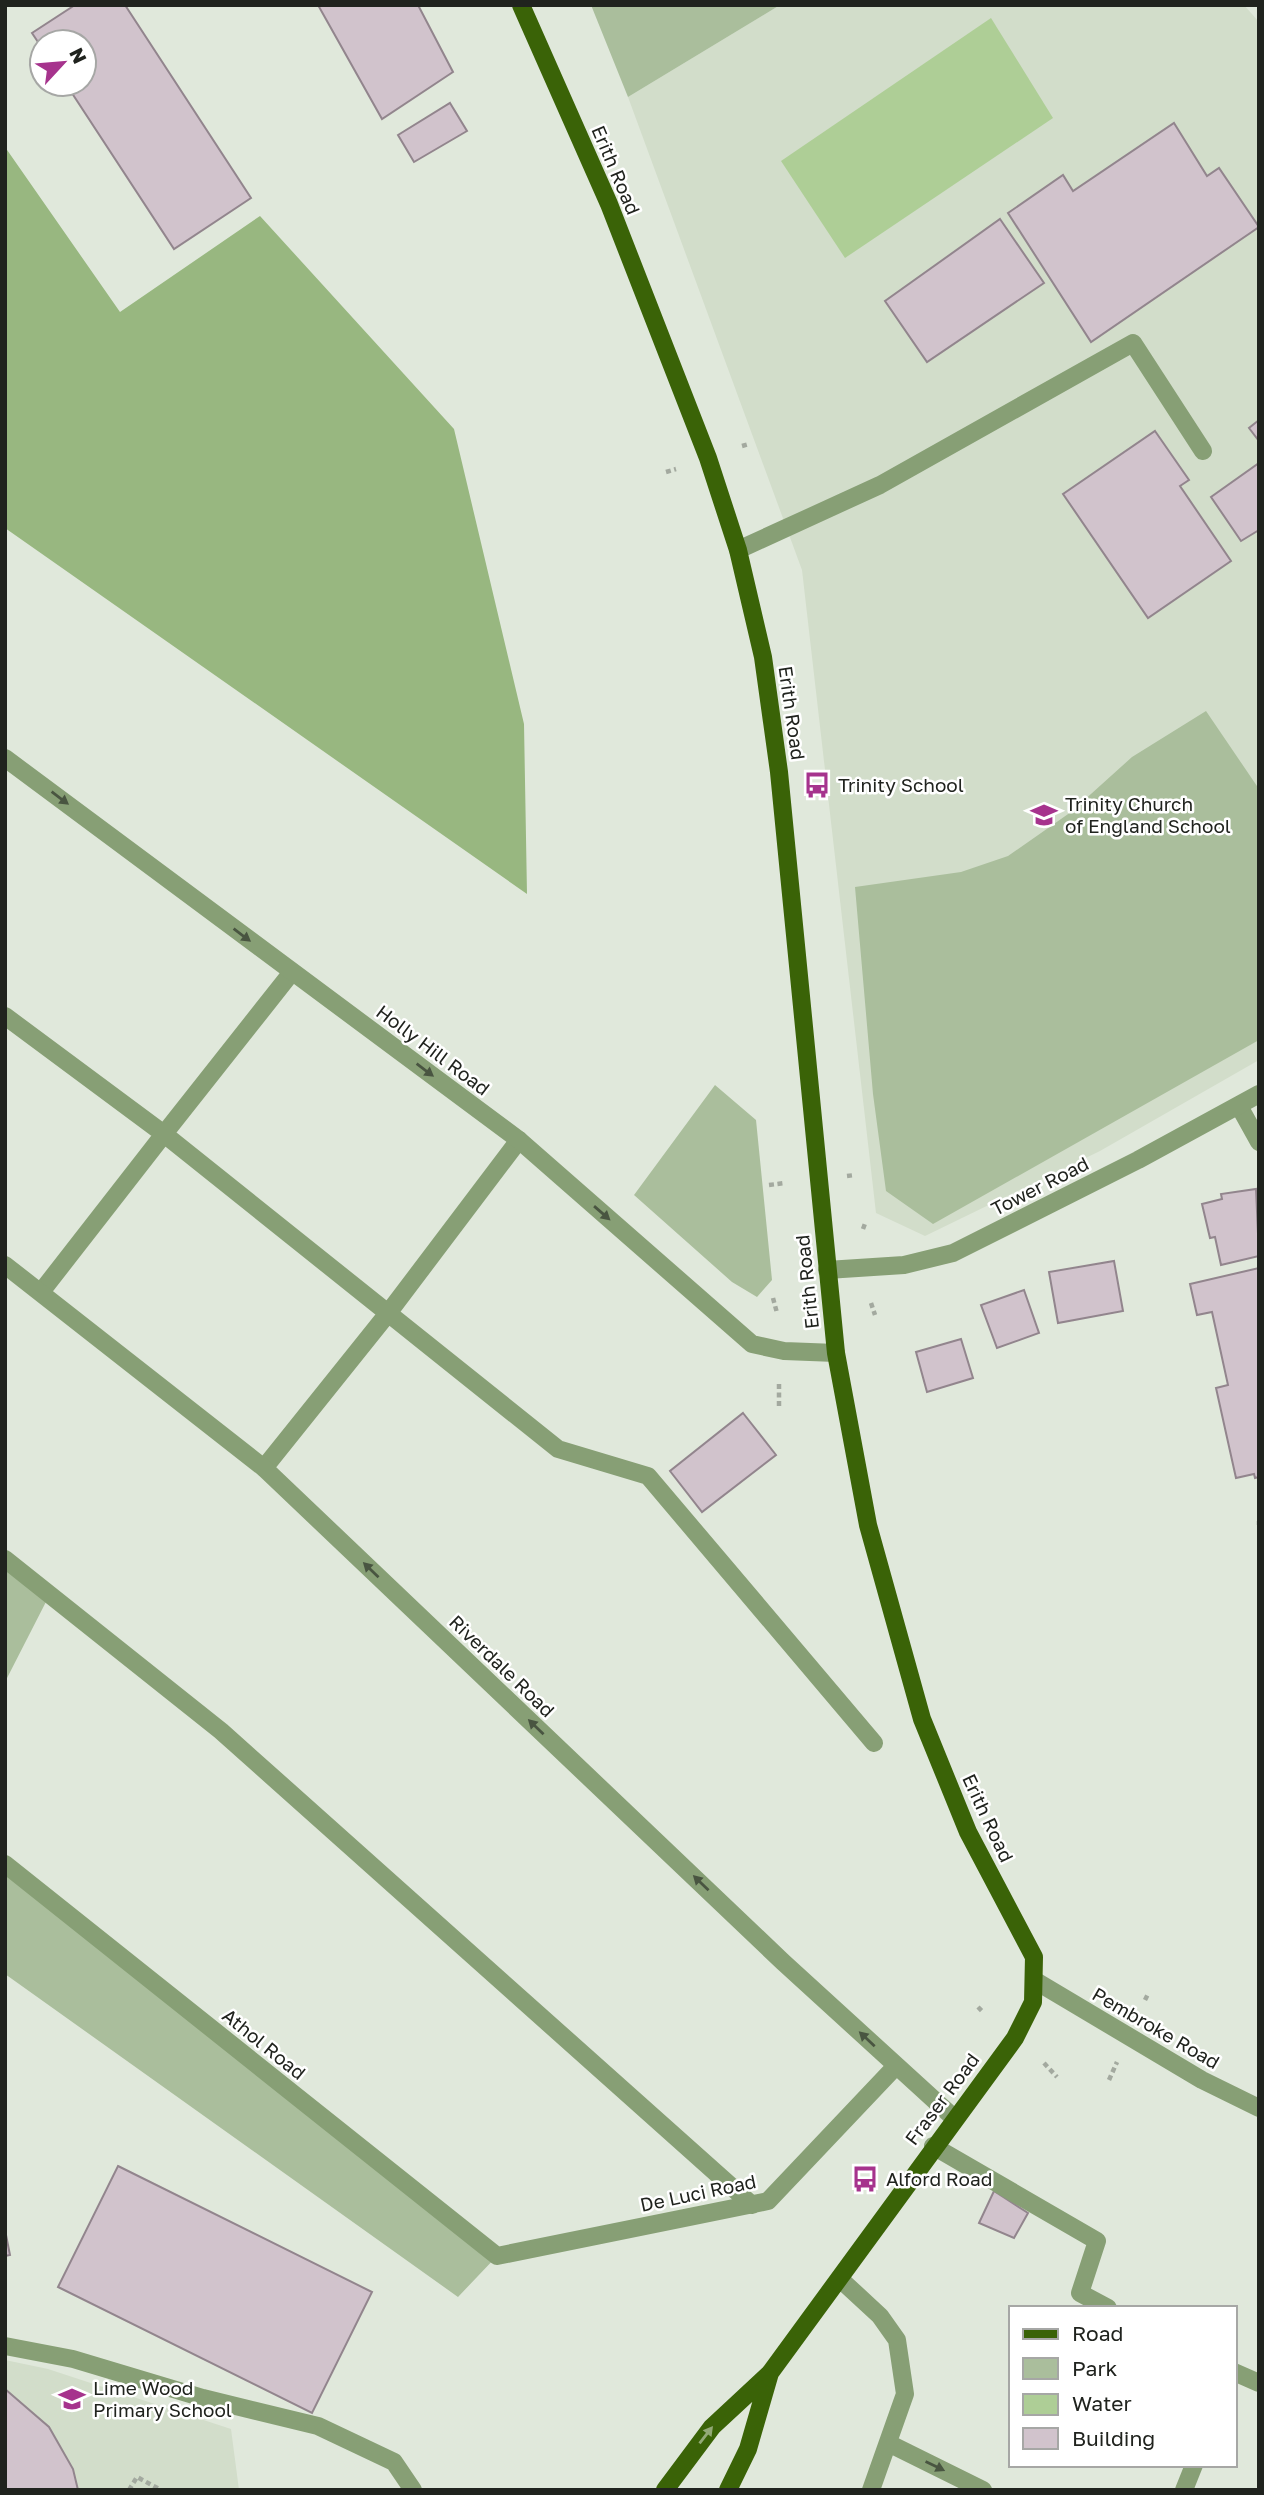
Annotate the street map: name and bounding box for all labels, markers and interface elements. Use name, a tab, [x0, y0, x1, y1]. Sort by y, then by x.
north arrow	[28, 28, 98, 98]
text: N	[65, 44, 92, 67]
street label: Erith Road	[587, 122, 646, 218]
street label: Erith Road	[775, 664, 810, 761]
bus stop icon: Trinity School	[802, 770, 832, 800]
place label: Trinity School	[838, 773, 964, 796]
one-way arrow	[51, 791, 69, 805]
place label: Trinity Church of England School	[1065, 792, 1231, 837]
school or university icon: Trinity Church of England School	[1029, 800, 1059, 830]
one-way arrow	[233, 927, 251, 941]
street label: Holly Hill Road	[372, 999, 495, 1100]
one-way arrow	[415, 1063, 433, 1078]
street label: Tower Road	[987, 1151, 1092, 1220]
one-way arrow	[593, 1205, 611, 1221]
street label: Erith Road	[790, 1234, 823, 1330]
one-way arrow	[363, 1562, 380, 1578]
street label: Riverdale Road	[445, 1610, 560, 1722]
one-way arrow	[528, 1719, 545, 1735]
street label: Erith Road	[958, 1770, 1019, 1866]
one-way arrow	[693, 1876, 710, 1892]
street label: Pembroke Road	[1089, 1982, 1224, 2073]
street label: Athol Road	[218, 2003, 310, 2084]
one-way arrow	[858, 2031, 876, 2047]
street label: Fraser Road	[900, 2048, 984, 2149]
bus stop icon: Alford Road	[850, 2164, 880, 2194]
place label: Alford Road	[886, 2167, 992, 2190]
street label: De Luci Road	[638, 2169, 758, 2216]
legend	[1009, 2306, 1236, 2467]
text: Road	[1072, 2320, 1123, 2346]
text: Park	[1072, 2355, 1118, 2381]
place label: Lime Wood Primary School	[93, 2376, 232, 2421]
school or university icon: Lime Wood Primary School	[57, 2384, 87, 2414]
text: Water	[1072, 2390, 1132, 2416]
text: Building	[1072, 2425, 1155, 2451]
one-way arrow	[698, 2427, 713, 2445]
one-way arrow	[925, 2461, 945, 2472]

